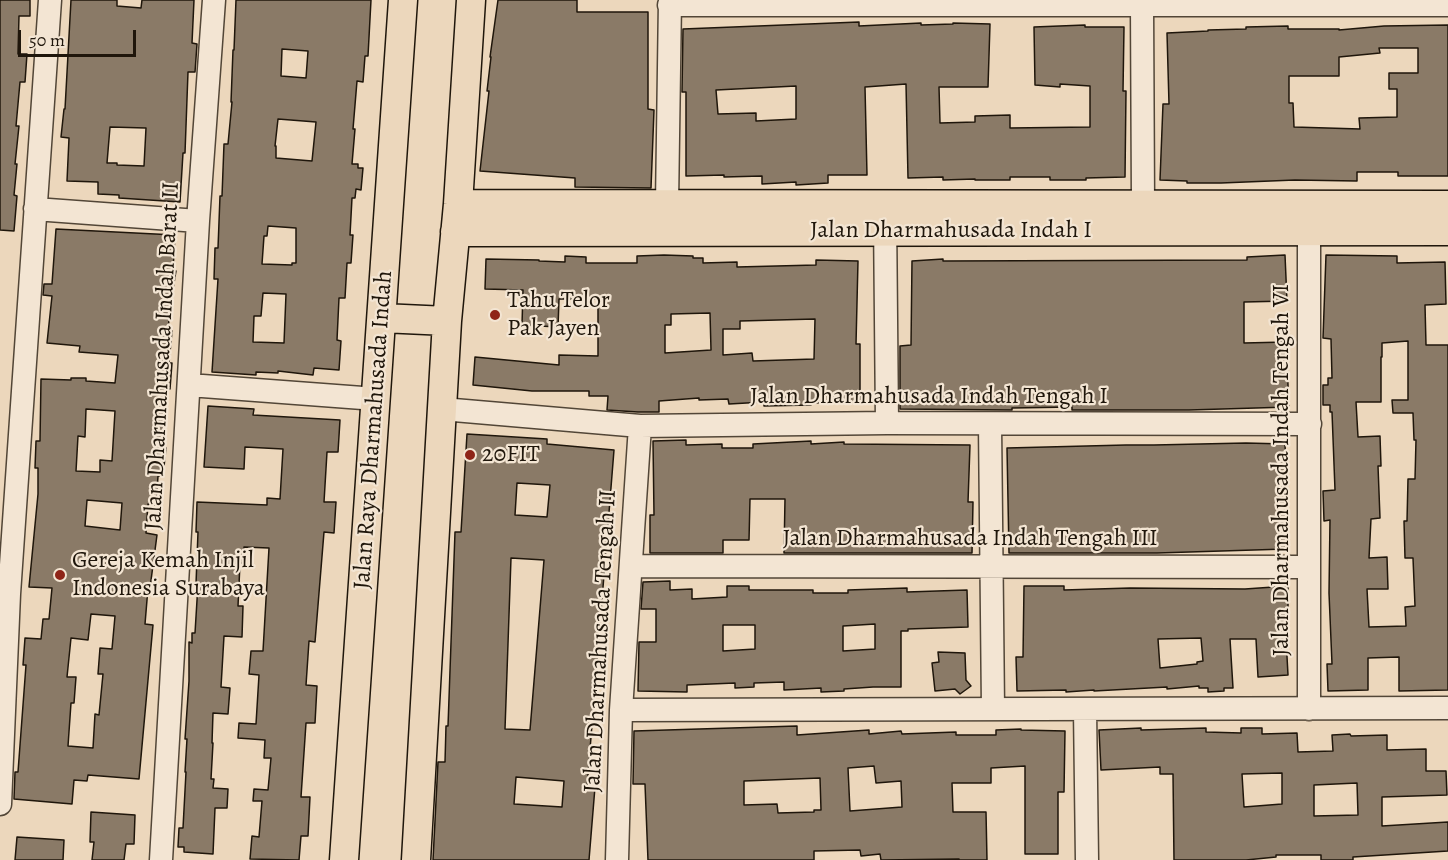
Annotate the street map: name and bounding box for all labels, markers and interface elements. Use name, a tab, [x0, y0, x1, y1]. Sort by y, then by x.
scale bar	[21, 18, 140, 56]
text: 50 m	[29, 28, 65, 52]
street label: Jalan Dharmahusada Indah Barat II	[139, 181, 187, 531]
street label: Jalan Dharmahusada Indah I	[810, 217, 1092, 245]
street label: Jalan Raya Dharmahusada Indah	[348, 270, 400, 590]
street label: Jalan Dharmahusada Indah Tengah VI	[1268, 284, 1296, 656]
place label: Tahu Telor Pak Jayen	[507, 287, 610, 343]
marker: Tahu Telor Pak Jayen	[488, 308, 502, 322]
street label: Jalan Dharmahusada Indah Tengah I	[750, 383, 1108, 411]
place label: 20FIT	[482, 441, 540, 469]
marker: 20FIT	[463, 448, 477, 462]
street label: Jalan Dharmahusada Tengah II	[579, 489, 623, 793]
street label: Jalan Dharmahusada Indah Tengah III	[782, 525, 1158, 553]
place label: Gereja Kemah Injil Indonesia Surabaya	[72, 547, 265, 603]
marker: Gereja Kemah Injil Indonesia Surabaya	[53, 568, 67, 582]

